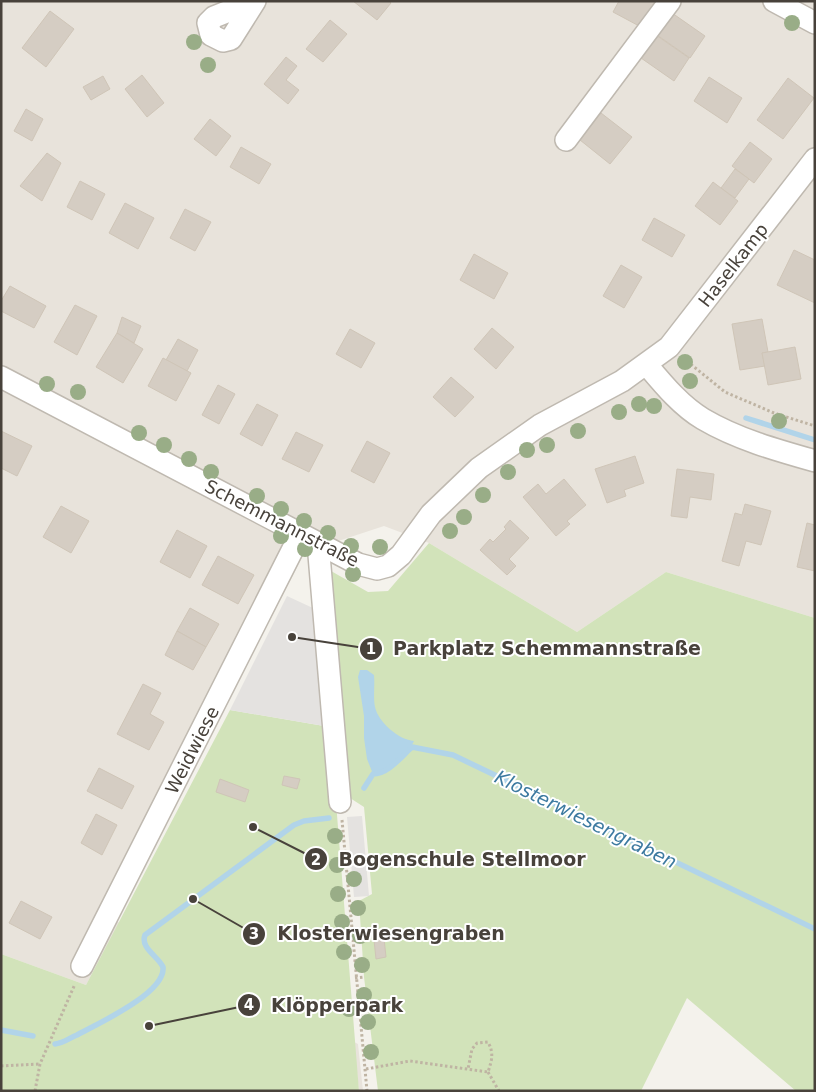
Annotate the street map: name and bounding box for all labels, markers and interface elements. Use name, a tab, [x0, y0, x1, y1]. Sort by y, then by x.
street label: Haselkamp	[694, 219, 772, 311]
street label: Schemmannstraße	[201, 475, 363, 571]
callout: Parkplatz Schemmannstraße	[358, 632, 711, 666]
text: Parkplatz Schemmannstraße	[393, 637, 701, 659]
text: 1	[366, 640, 376, 658]
street label: Weidwiese	[161, 703, 223, 797]
water label: Klosterwiesengraben	[491, 765, 681, 873]
callout: Bogenschule Stellmoor	[303, 842, 595, 876]
text: Bogenschule Stellmoor	[338, 848, 586, 870]
text: 2	[311, 851, 321, 869]
callout: Klosterwiesengraben	[242, 917, 514, 951]
text: Klosterwiesengraben	[277, 922, 505, 944]
text: 3	[249, 925, 259, 943]
callout: Klöpperpark	[236, 988, 414, 1022]
text: Klöpperpark	[271, 994, 403, 1016]
text: 4	[244, 996, 254, 1014]

